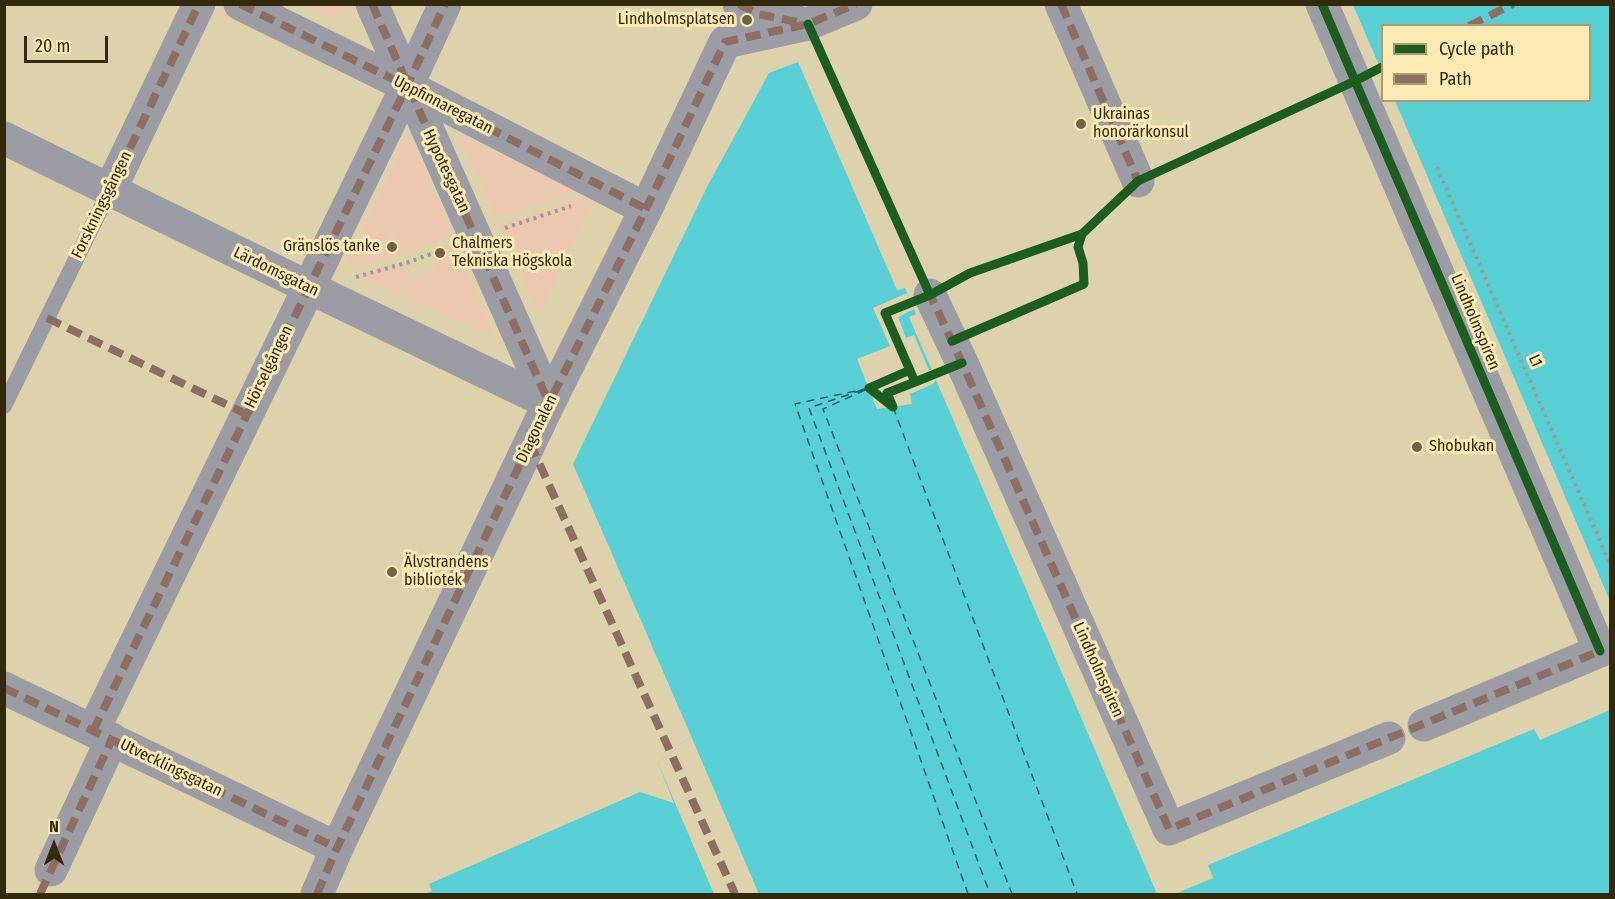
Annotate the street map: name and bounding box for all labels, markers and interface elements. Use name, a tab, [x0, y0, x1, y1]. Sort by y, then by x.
place label: Lindholmsplatsen	[618, 10, 735, 30]
marker: Lindholmsplatsen	[740, 13, 754, 27]
scale bar	[27, 24, 111, 62]
legend	[1381, 24, 1591, 102]
text: 20 m	[35, 35, 70, 57]
text: Cycle path	[1439, 38, 1514, 60]
text: Path	[1439, 68, 1472, 90]
street label: Uppfinnaregatan	[390, 72, 496, 138]
place label: Ukrainas honorärkonsul	[1093, 105, 1189, 143]
marker: Ukrainas honorärkonsul	[1074, 117, 1088, 131]
street label: Hypotesgatan	[418, 126, 474, 216]
street label: Forskningsgången	[68, 148, 136, 262]
place label: Chalmers Tekniska Högskola	[452, 234, 572, 272]
place label: Gränslös tanke	[283, 237, 380, 257]
marker: Gränslös tanke	[385, 240, 399, 254]
street label: Lärdomsgatan	[230, 243, 322, 301]
marker: Chalmers Tekniska Högskola	[433, 246, 447, 260]
street label: Lindholmspiren	[1446, 271, 1504, 373]
street label: Hörselgången	[241, 323, 297, 411]
street label: L1	[1524, 352, 1546, 370]
street label: Diagonalen	[512, 392, 562, 466]
place label: Shobukan	[1429, 437, 1494, 457]
marker: Shobukan	[1410, 440, 1424, 454]
place label: Älvstrandens bibliotek	[404, 553, 489, 591]
marker: Älvstrandens bibliotek	[385, 565, 399, 579]
street label: Lindholmspiren	[1068, 619, 1128, 721]
street label: Utvecklingsgatan	[117, 735, 225, 801]
north arrow	[24, 815, 84, 875]
text: N	[49, 817, 59, 836]

